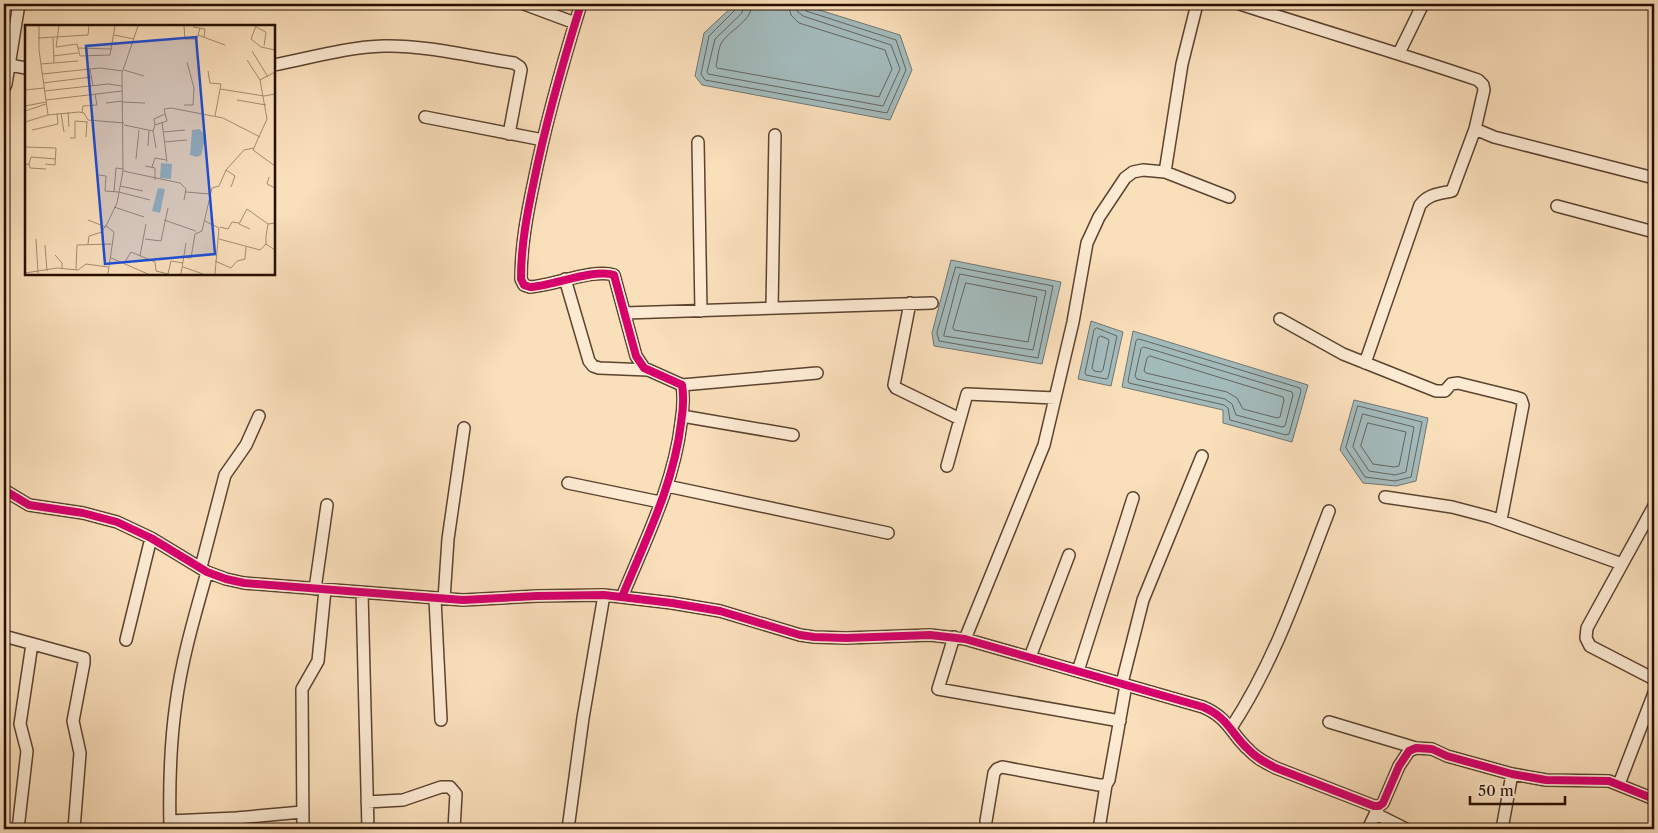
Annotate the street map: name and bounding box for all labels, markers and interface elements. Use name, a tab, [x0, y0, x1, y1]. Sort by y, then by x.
inset map	[25, 25, 275, 275]
scale bar	[1470, 773, 1566, 805]
text: 50 m	[1478, 781, 1514, 800]

